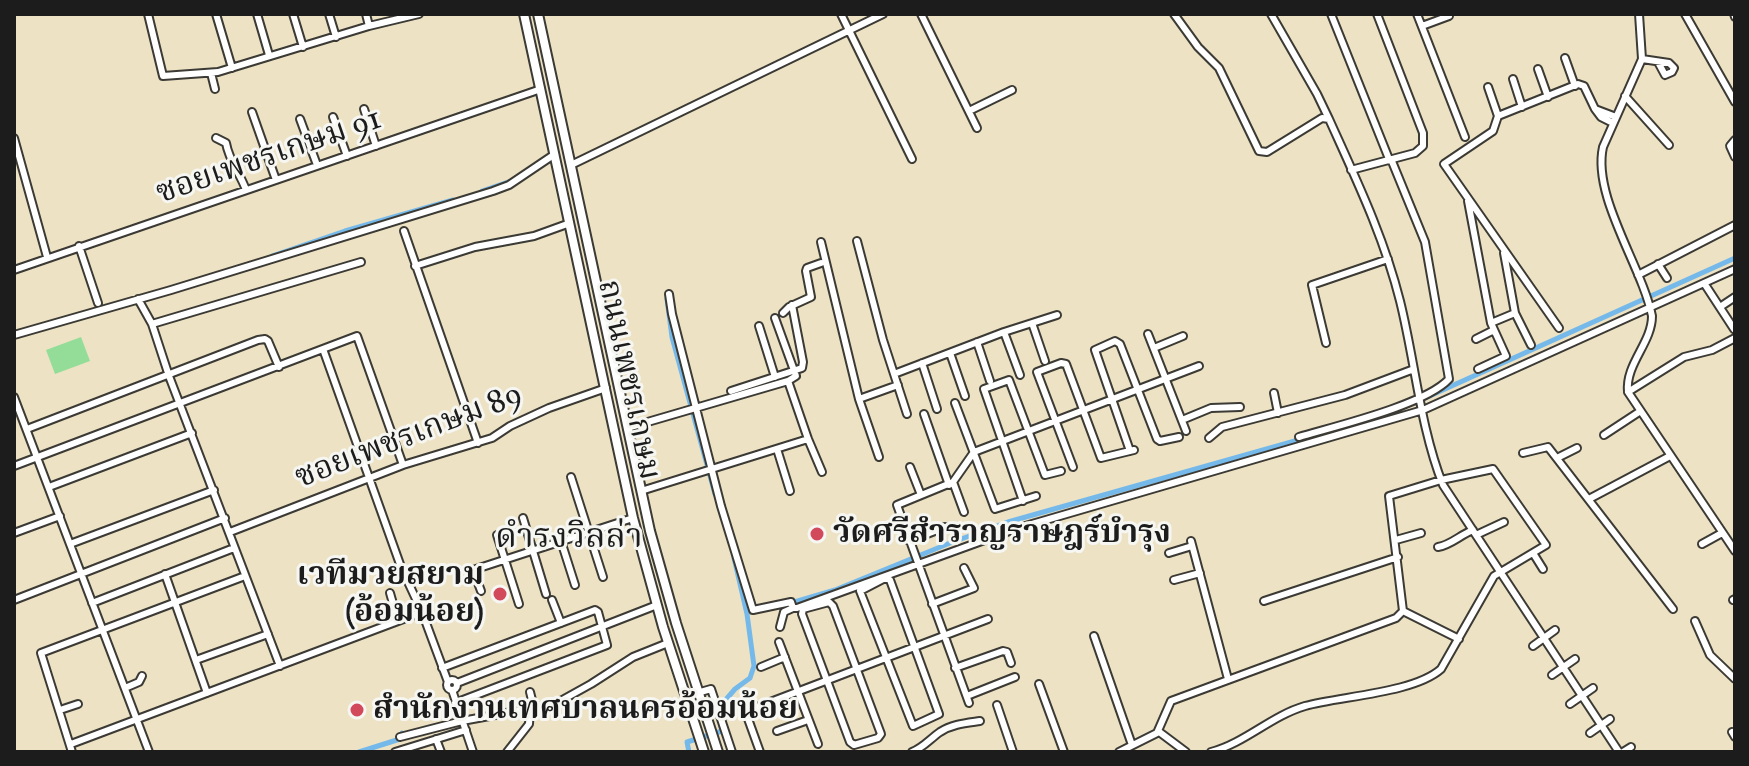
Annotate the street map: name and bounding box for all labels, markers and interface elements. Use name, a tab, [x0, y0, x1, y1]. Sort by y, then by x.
street label: ซอยเพชรเกษม 91	[151, 101, 387, 213]
street label: ถนนเพชรเกษม	[588, 276, 668, 484]
street label: ซอยเพชรเกษม 89	[290, 376, 528, 498]
place label: วัดศรีสําราญราษฎร์บํารุง	[833, 515, 1171, 553]
district label: ดำรงวิลล่า	[495, 519, 643, 559]
marker: วัดศรีสําราญราษฎร์บํารุง	[808, 525, 826, 543]
place label: เวทีมวยสยาม (อ้อมน้อย)	[297, 557, 484, 632]
marker: เวทีมวยสยาม (อ้อมน้อย)	[491, 585, 509, 603]
place label: สำนักงานเทศบาลนครอ้อมน้อย	[373, 691, 798, 729]
marker: สำนักงานเทศบาลนครอ้อมน้อย	[348, 701, 366, 719]

